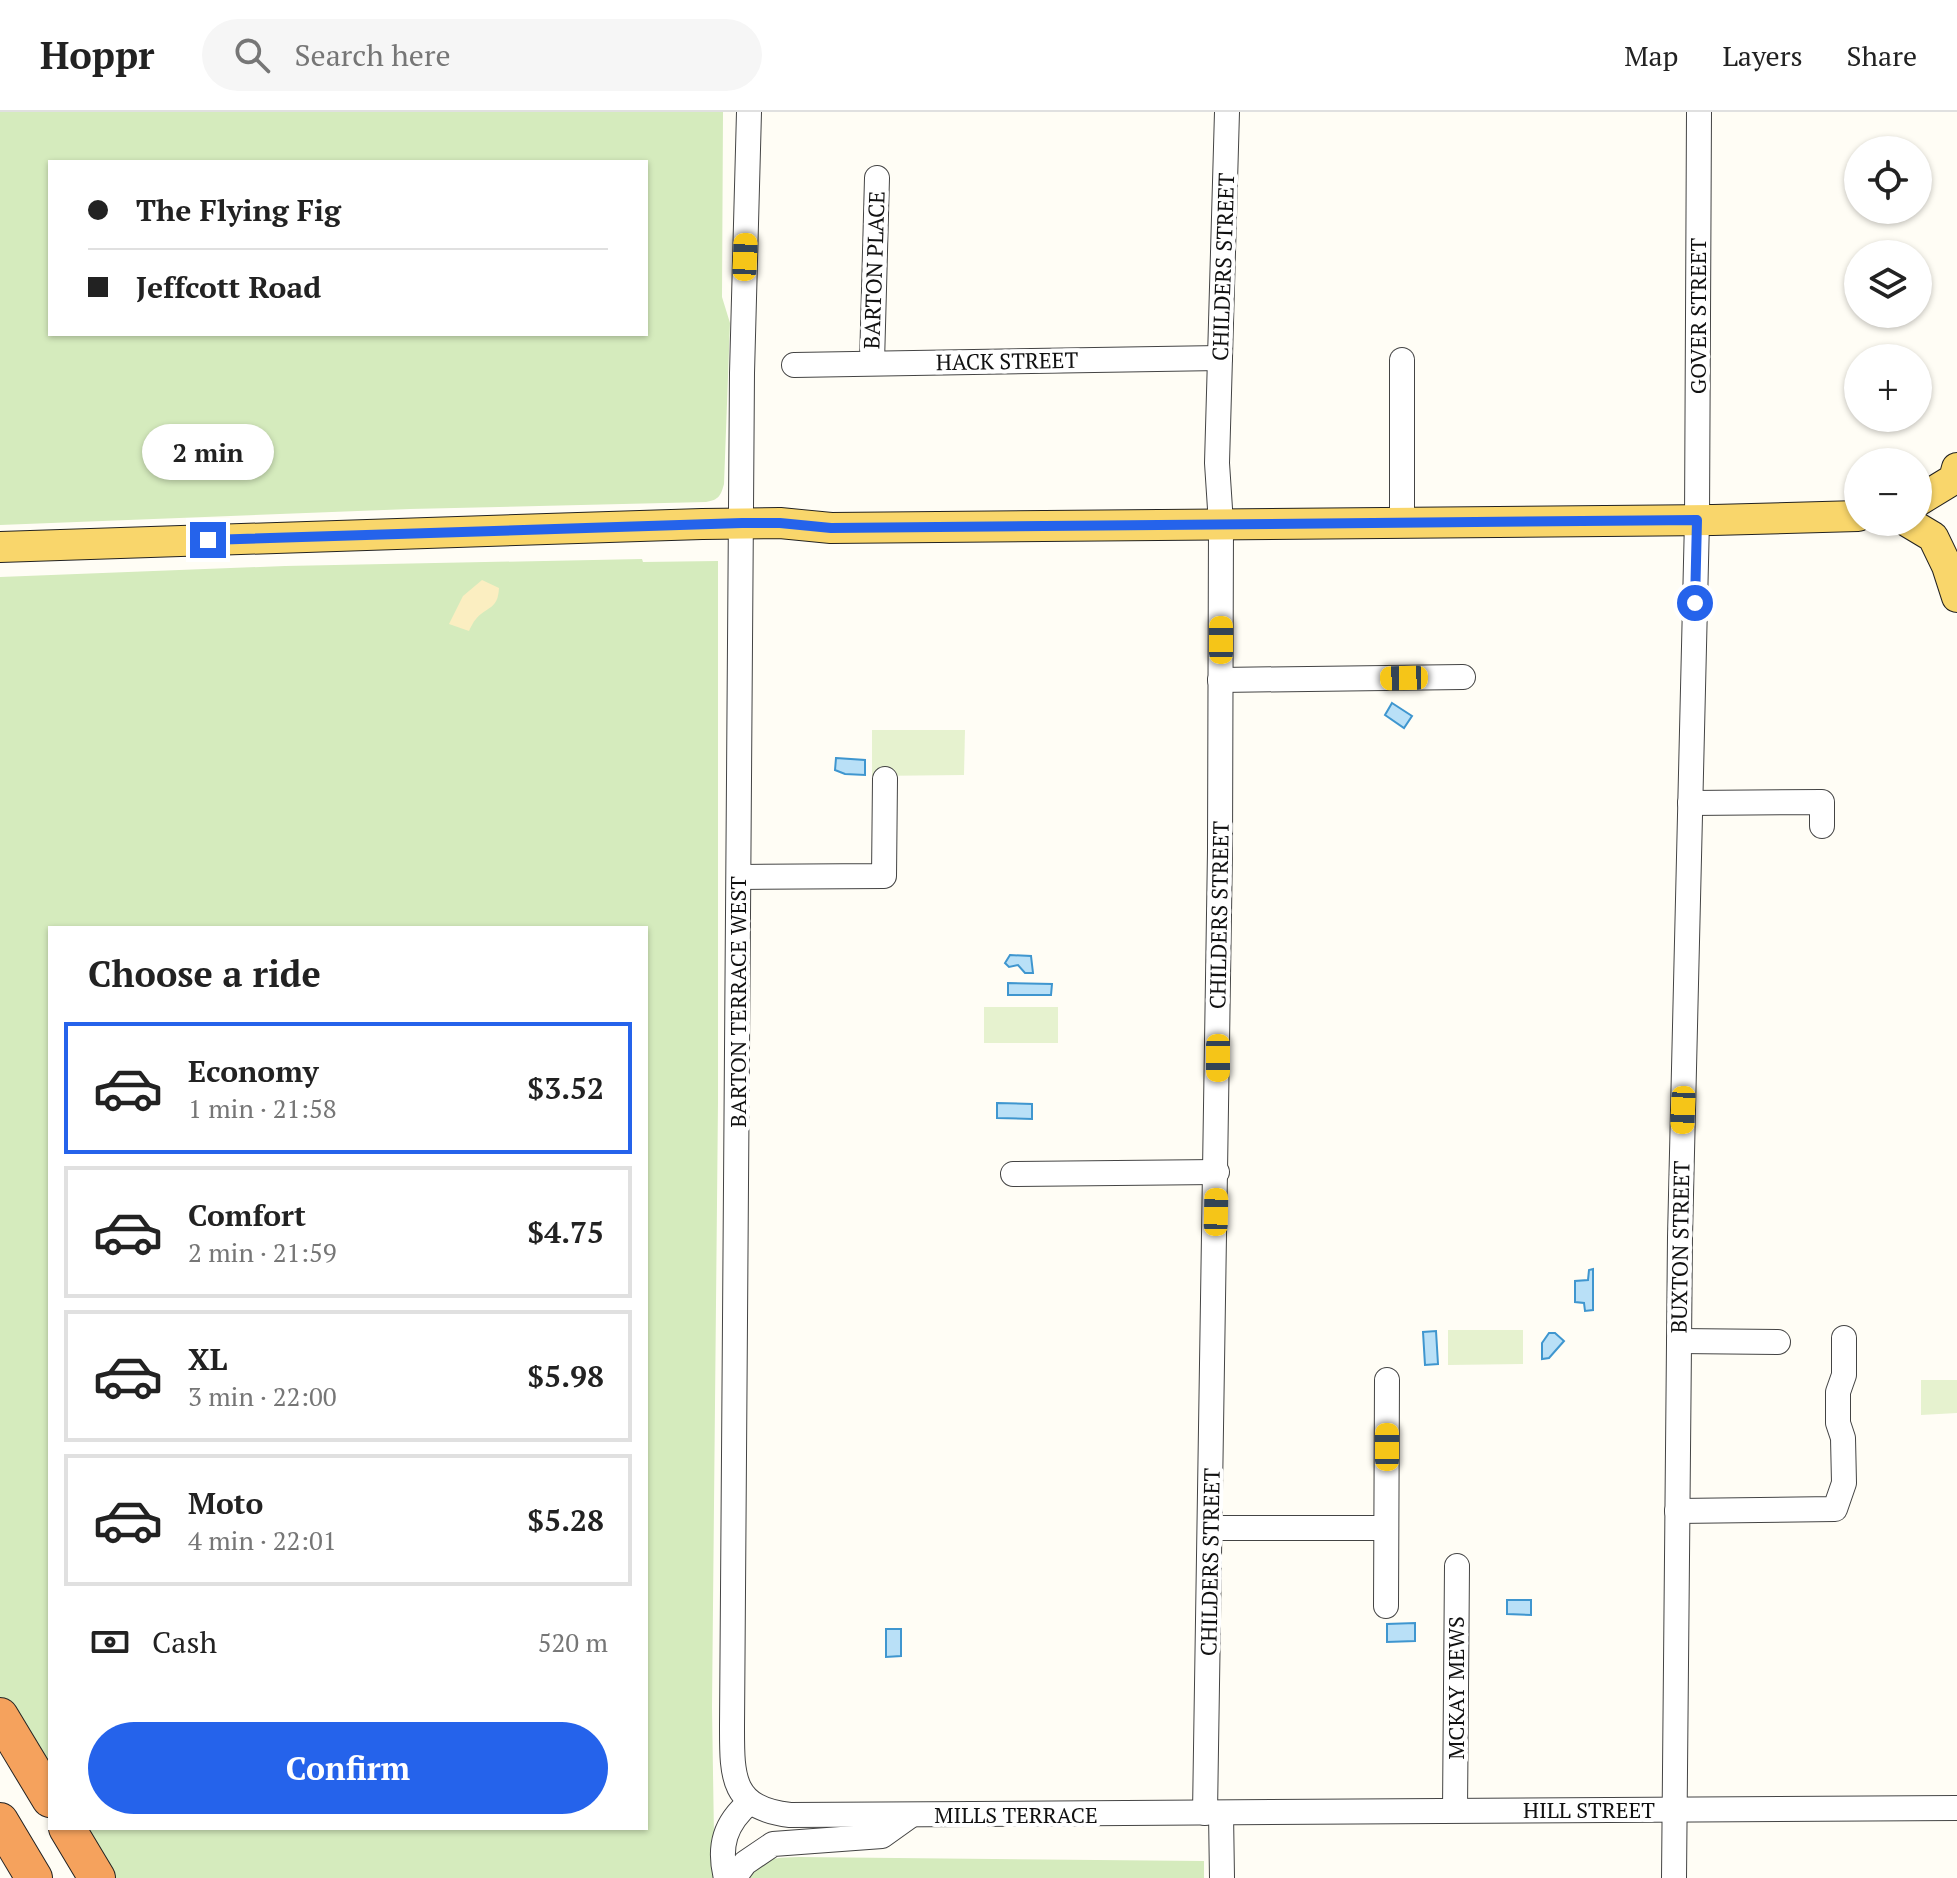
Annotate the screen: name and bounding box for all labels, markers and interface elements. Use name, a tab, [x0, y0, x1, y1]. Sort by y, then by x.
search box	[202, 19, 762, 91]
text: Hoppr	[40, 30, 154, 80]
icon: search	[230, 33, 274, 77]
text: Search here	[294, 35, 451, 75]
text: Map	[1624, 37, 1678, 74]
text: Layers	[1722, 37, 1803, 74]
text: Share	[1847, 37, 1917, 74]
map controls	[1844, 136, 1932, 536]
button: locate	[1844, 136, 1932, 224]
street label: CHILDERS STREET	[1205, 172, 1240, 362]
text: The Flying Fig	[136, 190, 341, 230]
street label: BARTON PLACE	[856, 190, 891, 350]
car	[732, 233, 758, 281]
street label: GOVER STREET	[1683, 237, 1712, 394]
button: layers	[1844, 240, 1932, 328]
text: Jeffcott Road	[136, 267, 321, 307]
button: +	[1844, 344, 1932, 432]
street label: HACK STREET	[936, 345, 1079, 376]
callout: 2 min	[142, 424, 274, 480]
text: 2 min	[172, 435, 244, 469]
button: −	[1844, 448, 1932, 536]
route end	[190, 522, 226, 558]
route start	[1677, 585, 1713, 621]
car	[1209, 616, 1233, 664]
car	[1380, 666, 1428, 690]
street label: CHILDERS STREET	[1202, 820, 1235, 1009]
street label: BARTON TERRACE WEST	[723, 876, 752, 1128]
text: Choose a ride	[88, 950, 321, 997]
car	[1206, 1034, 1230, 1082]
text: Economy	[188, 1051, 319, 1091]
icon: car	[92, 1052, 164, 1124]
text: $3.52	[527, 1068, 604, 1108]
car	[1670, 1086, 1696, 1134]
text: 1 min · 21:58	[188, 1091, 337, 1125]
street label: BUXTON STREET	[1663, 1160, 1696, 1333]
car	[1204, 1188, 1228, 1236]
text: Comfort	[188, 1195, 306, 1235]
icon: car	[92, 1196, 164, 1268]
text: $4.75	[527, 1212, 604, 1252]
text: 2 min · 21:59	[188, 1235, 337, 1269]
text: XL	[188, 1339, 227, 1379]
icon: car	[92, 1340, 164, 1412]
text: $5.98	[527, 1356, 604, 1396]
text: 3 min · 22:00	[188, 1379, 337, 1413]
car	[1375, 1423, 1399, 1471]
street label: CHILDERS STREET	[1193, 1467, 1226, 1656]
text: Moto	[188, 1483, 263, 1523]
icon: car	[92, 1484, 164, 1556]
text: $5.28	[527, 1500, 604, 1540]
text: 4 min · 22:01	[188, 1523, 337, 1557]
street label: MCKAY MEWS	[1441, 1616, 1470, 1760]
icon: cash	[88, 1620, 132, 1664]
text: Cash	[152, 1622, 217, 1662]
text: 520 m	[538, 1625, 608, 1659]
button: Confirm	[88, 1722, 608, 1814]
street label: HILL STREET	[1523, 1795, 1655, 1824]
street label: MILLS TERRACE	[934, 1800, 1098, 1829]

